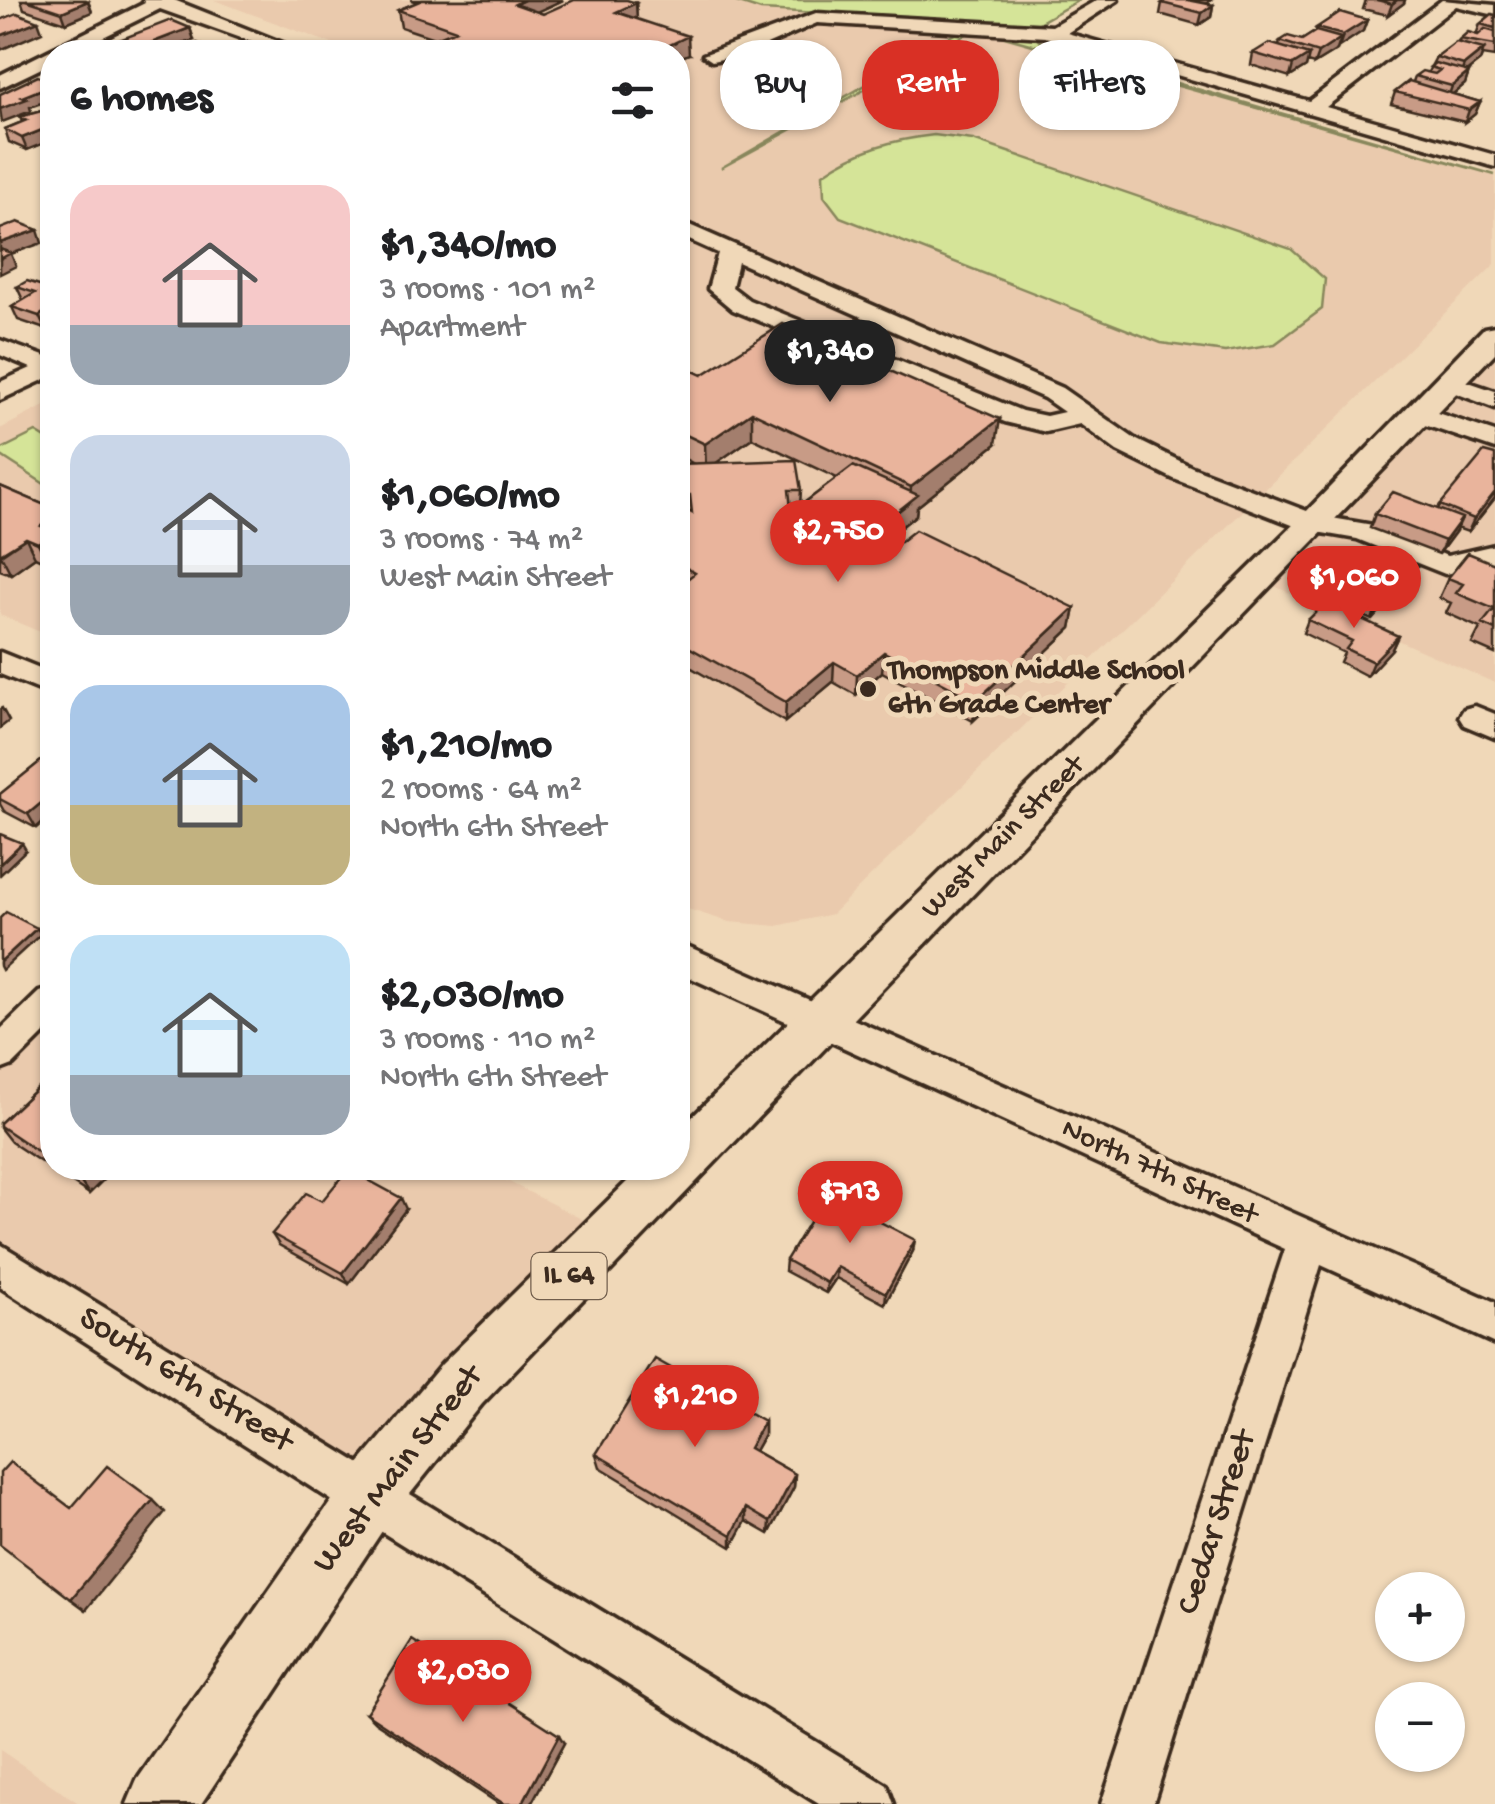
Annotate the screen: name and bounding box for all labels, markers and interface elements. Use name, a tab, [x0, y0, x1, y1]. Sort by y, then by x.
chip: Buy	[720, 40, 842, 130]
chip: Rent	[862, 40, 999, 130]
chip: Filters	[1019, 40, 1180, 130]
icon: filters	[605, 73, 660, 128]
text: 6 homes	[70, 76, 213, 125]
text: $1,340/mo	[380, 223, 556, 272]
icon: home	[150, 225, 270, 345]
text: 3 rooms · 101 m²	[380, 272, 595, 310]
text: Apartment	[380, 310, 524, 348]
pin: $1,340	[749, 320, 911, 405]
text: $1,340	[786, 333, 874, 371]
text: $1,060/mo	[380, 473, 560, 522]
icon: home	[150, 475, 270, 595]
pin: $2,750	[757, 500, 919, 585]
text: $2,750	[792, 513, 884, 551]
text: 3 rooms · 74 m²	[380, 522, 583, 560]
pin: $1,060	[1273, 546, 1435, 631]
text: $1,060	[1309, 559, 1399, 597]
text: West Main Street	[380, 560, 611, 598]
place label: Thompson Middle School 6th Grade Center	[886, 655, 1185, 724]
marker: Thompson Middle School 6th Grade Center	[857, 678, 879, 700]
text: $1,210/mo	[380, 723, 552, 772]
icon: home	[150, 725, 270, 845]
street label: West Main Street	[915, 747, 1095, 927]
text: 2 rooms · 64 m²	[380, 772, 582, 810]
text: North 6th Street	[380, 810, 606, 848]
text: $2,030/mo	[380, 973, 564, 1022]
icon: home	[150, 975, 270, 1095]
text: 3 rooms · 110 m²	[380, 1022, 595, 1060]
text: North 6th Street	[380, 1060, 606, 1098]
street label: North 7th Street	[1055, 1112, 1265, 1235]
pin: $713	[791, 1161, 909, 1246]
text: $713	[820, 1174, 880, 1212]
road number: IL 64	[532, 1253, 606, 1299]
street label: South 6th Street	[70, 1299, 302, 1465]
street label: West Main Street	[305, 1356, 495, 1582]
pin: $1,210	[614, 1365, 776, 1450]
text: $1,210	[653, 1378, 737, 1416]
street label: Cedar Street	[1169, 1423, 1268, 1620]
map controls	[1375, 1572, 1465, 1772]
button: +	[1375, 1572, 1465, 1662]
pin: $2,030	[382, 1640, 544, 1725]
text: $2,030	[416, 1653, 510, 1691]
button: −	[1375, 1682, 1465, 1772]

